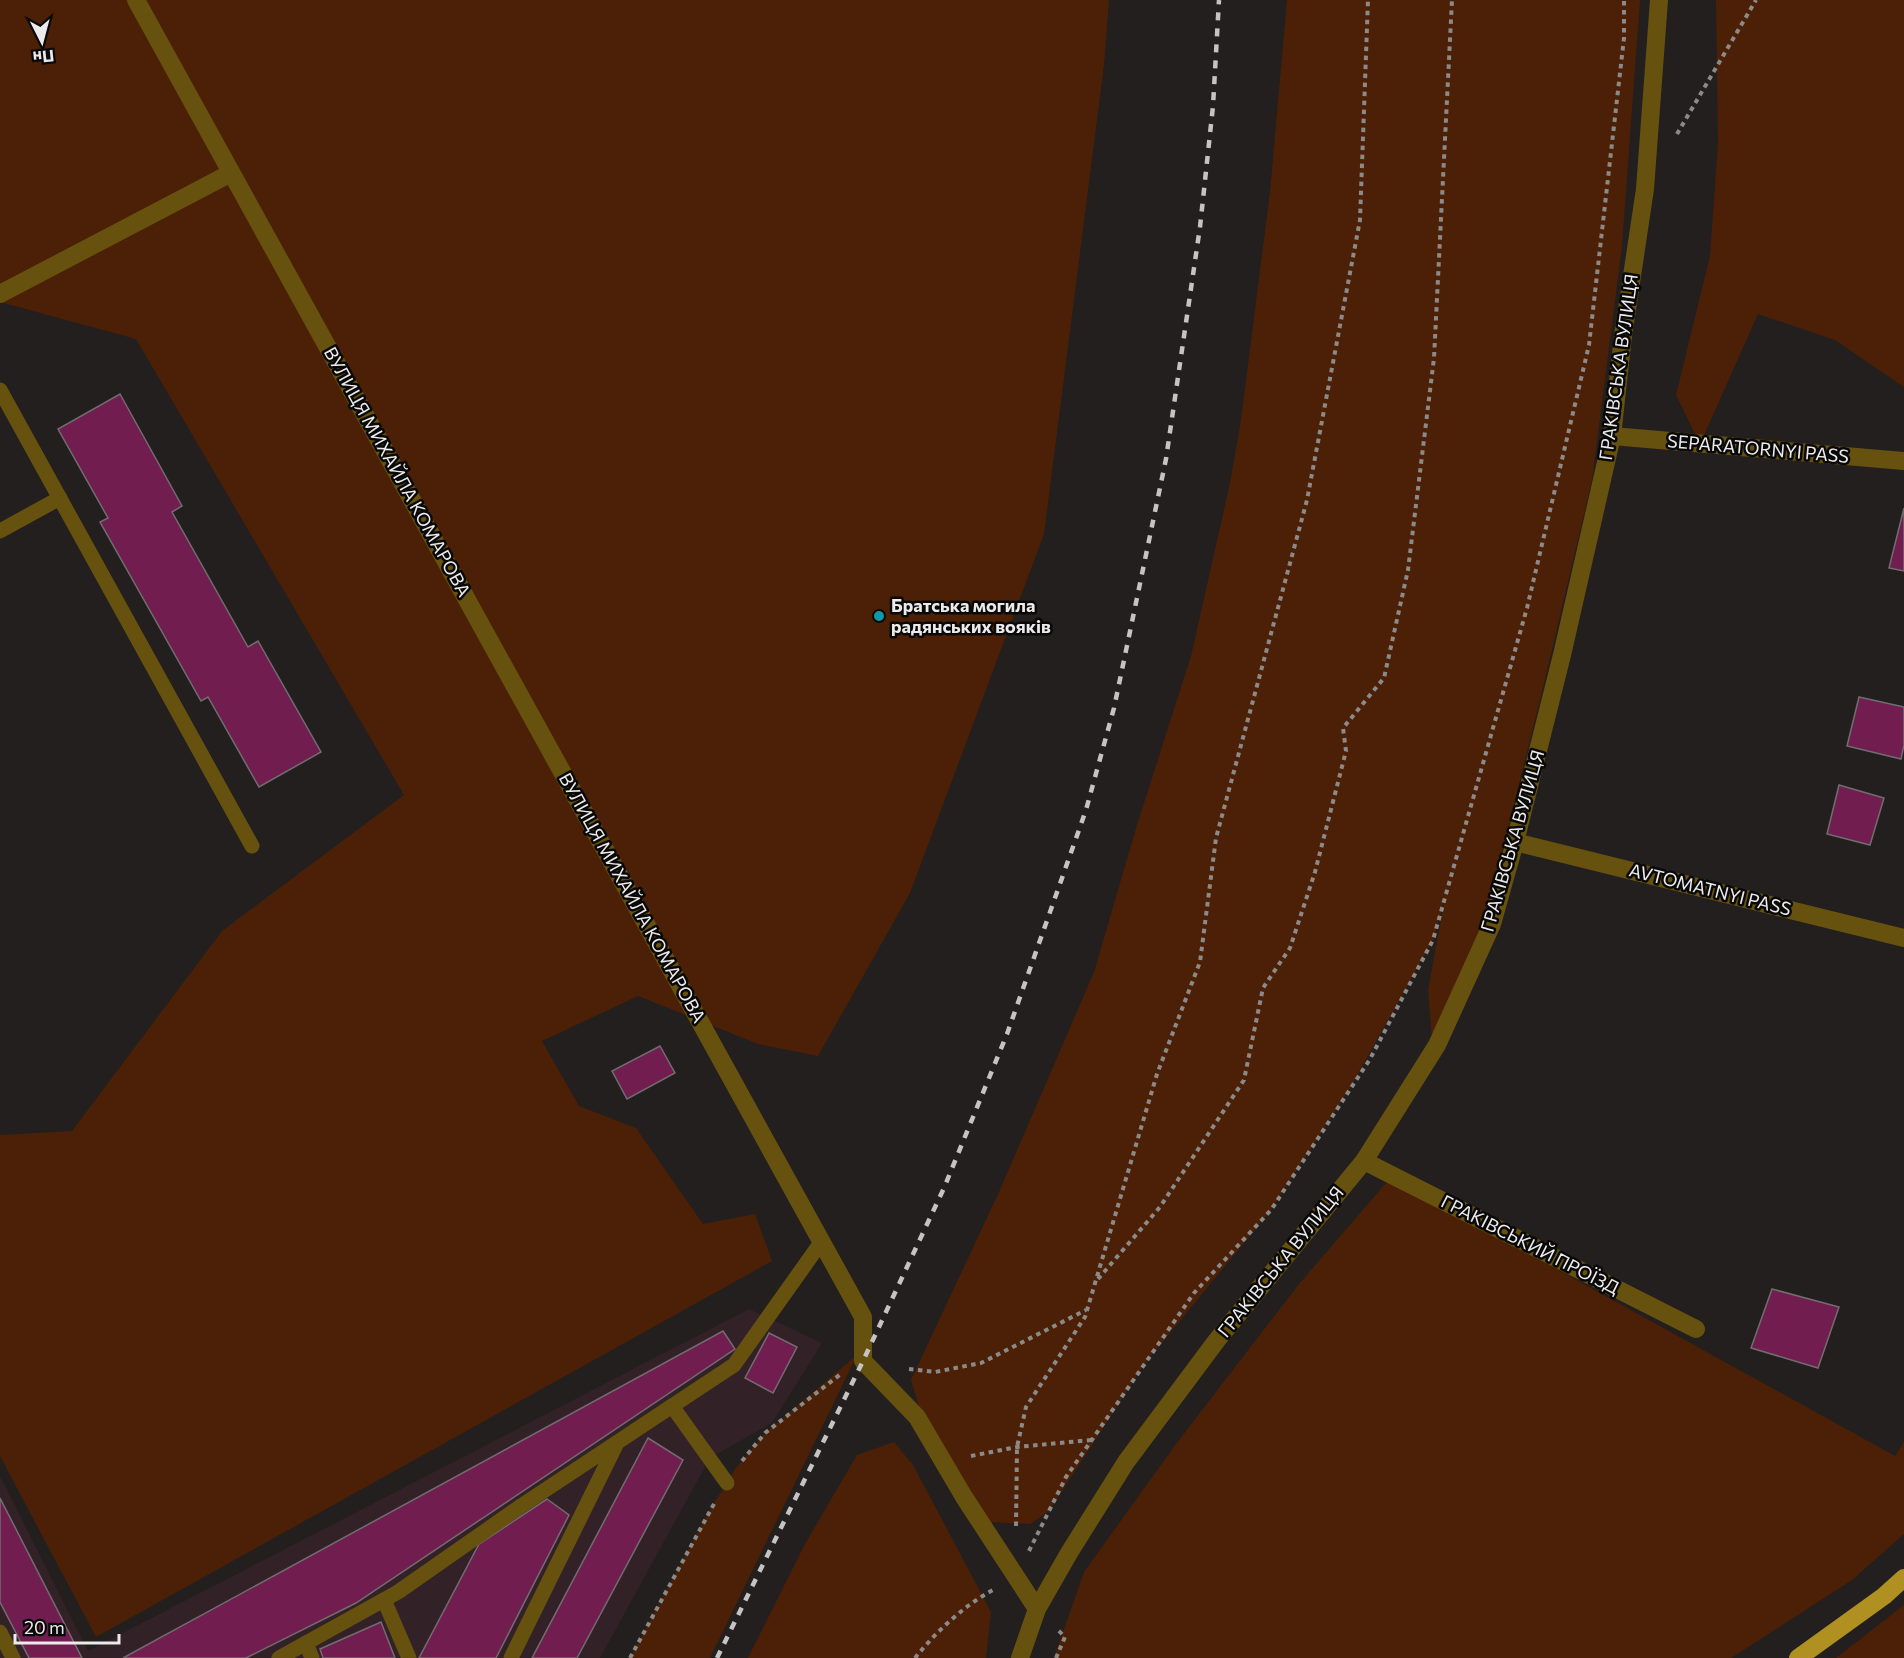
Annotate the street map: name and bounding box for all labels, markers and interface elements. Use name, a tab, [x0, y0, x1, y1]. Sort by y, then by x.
north arrow	[12, 12, 72, 72]
text: Пн	[32, 47, 55, 68]
street label: ГРАКІВСЬКА ВУЛИЦЯ	[1594, 272, 1642, 461]
street label: ВУЛИЦЯ МИХАЙЛА КОМАРОВА	[320, 343, 476, 600]
street label: SEPARATORNYI PASS	[1666, 429, 1850, 467]
place label: Братська могила радянських вояків	[891, 594, 1051, 637]
marker: Братська могила радянських вояків	[872, 609, 886, 623]
street label: ГРАКІВСЬКА ВУЛИЦЯ	[1476, 747, 1549, 934]
street label: ВУЛИЦЯ МИХАЙЛА КОМАРОВА	[555, 769, 711, 1026]
street label: AVTOMATNYI PASS	[1627, 858, 1793, 920]
street label: ГРАКІВСЬКА ВУЛИЦЯ	[1213, 1181, 1348, 1341]
street label: ГРАКІВСЬКИЙ ПРОЇЗД	[1438, 1190, 1623, 1299]
scale bar	[15, 1607, 118, 1645]
text: 20 m	[24, 1616, 65, 1638]

